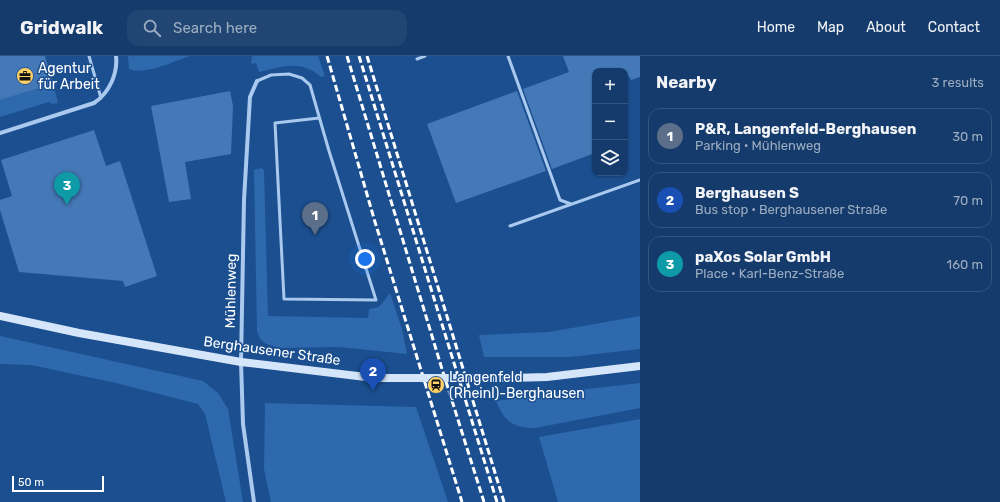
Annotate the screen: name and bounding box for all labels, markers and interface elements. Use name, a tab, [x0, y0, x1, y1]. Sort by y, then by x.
search box	[127, 10, 407, 46]
text: Gridwalk	[20, 16, 103, 39]
icon: search	[141, 17, 163, 39]
text: Search here	[173, 19, 257, 37]
text: Home	[757, 19, 795, 36]
text: Map	[817, 19, 844, 36]
text: About	[866, 19, 906, 36]
text: Contact	[928, 19, 980, 36]
place label: Agentur für Arbeit	[38, 60, 100, 93]
office icon: Agentur für Arbeit	[15, 66, 35, 86]
map controls	[592, 68, 628, 176]
button: +	[592, 68, 628, 104]
text: Nearby	[656, 72, 717, 92]
text: 3 results	[932, 75, 984, 90]
button: −	[592, 104, 628, 140]
text: P&R, Langenfeld-Berghausen	[695, 120, 916, 138]
text: 1	[667, 129, 673, 144]
text: 30 m	[952, 129, 983, 144]
text: Parking · Mühlenweg	[695, 138, 821, 153]
button: layers	[592, 140, 628, 176]
pin: 3	[54, 172, 80, 205]
text: Berghausen S	[695, 184, 799, 202]
text: 2	[666, 193, 674, 208]
text: 70 m	[953, 193, 983, 208]
pin: 1	[302, 202, 328, 235]
text: Bus stop · Berghausener Straße	[695, 202, 887, 217]
text: paXos Solar GmbH	[695, 248, 831, 266]
your location	[355, 249, 375, 269]
street label: Mühlenweg	[222, 253, 240, 329]
text: 3	[666, 257, 674, 272]
text: 160 m	[947, 257, 983, 272]
text: Place · Karl-Benz-Straße	[695, 266, 844, 281]
street label: Berghausener Straße	[202, 333, 342, 369]
pin: 2	[360, 358, 386, 391]
place label: Langenfeld (Rheinl)-Berghausen	[449, 369, 585, 402]
station icon: Langenfeld (Rheinl)-Berghausen	[426, 375, 446, 395]
scale bar	[12, 474, 104, 493]
text: 50 m	[18, 476, 44, 489]

